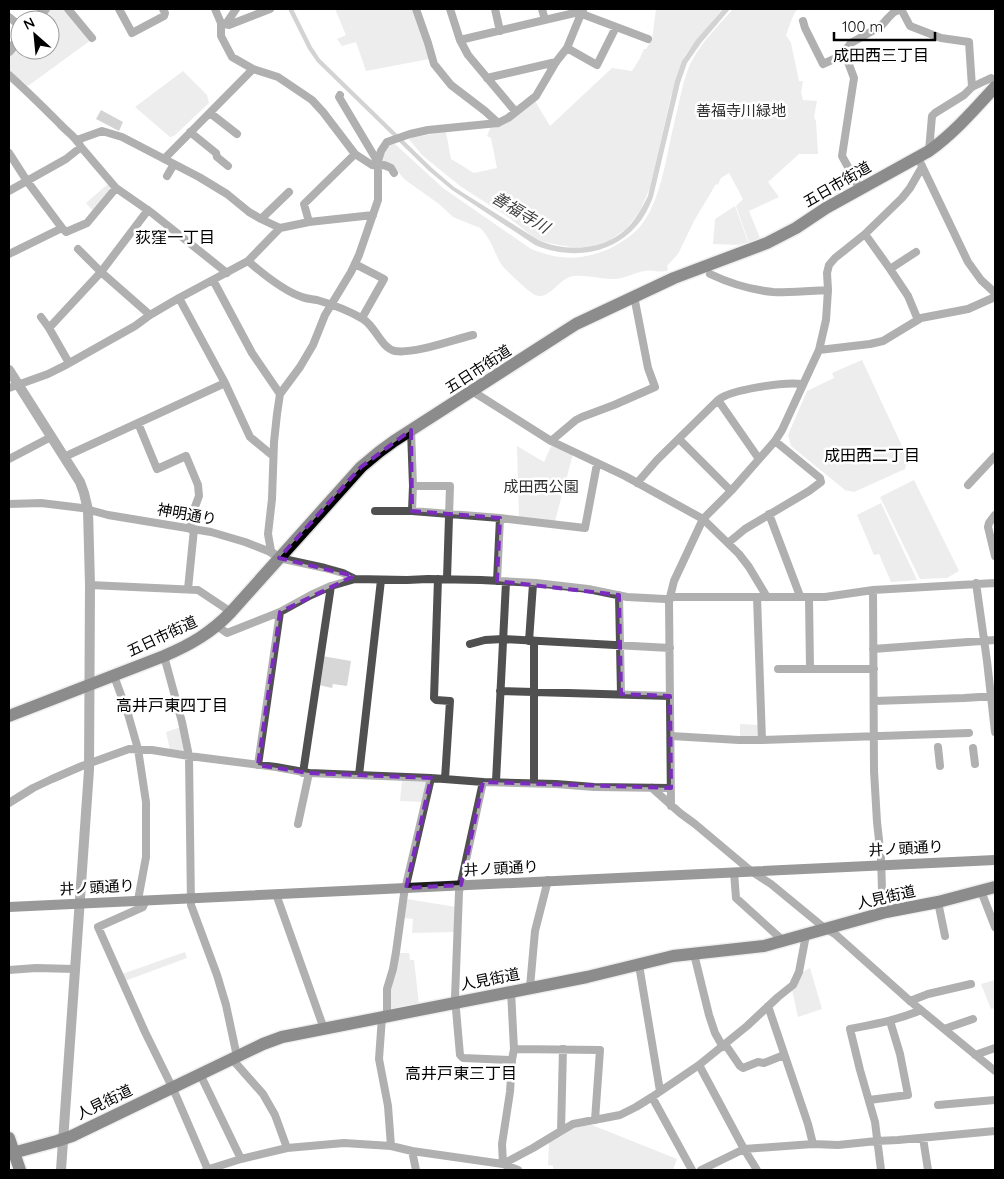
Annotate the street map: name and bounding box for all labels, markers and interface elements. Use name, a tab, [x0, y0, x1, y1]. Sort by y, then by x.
north arrow	[10, 10, 60, 60]
scale bar	[834, 10, 935, 42]
text: N	[20, 13, 38, 34]
text: 100 m	[842, 17, 883, 36]
district label: 成田西三丁目	[833, 45, 929, 65]
park label: 善福寺川緑地	[696, 101, 786, 120]
street label: 五日市街道	[800, 157, 874, 211]
water label: 善福寺川	[488, 187, 555, 238]
district label: 荻窪一丁目	[135, 227, 215, 247]
street label: 五日市街道	[441, 341, 515, 397]
district label: 成田西二丁目	[824, 445, 920, 465]
park label: 成田西公園	[503, 477, 579, 496]
street label: 神明通り	[156, 499, 218, 529]
street label: 五日市街道	[124, 612, 200, 660]
district label: 高井戸東四丁目	[116, 695, 228, 715]
street label: 井ノ頭通り	[868, 837, 944, 859]
street label: 井ノ頭通り	[463, 857, 539, 879]
street label: 井ノ頭通り	[59, 876, 135, 898]
street label: 人見街道	[855, 881, 917, 913]
street label: 人見街道	[459, 964, 521, 994]
district label: 高井戸東三丁目	[405, 1063, 517, 1083]
street label: 人見街道	[73, 1080, 135, 1124]

